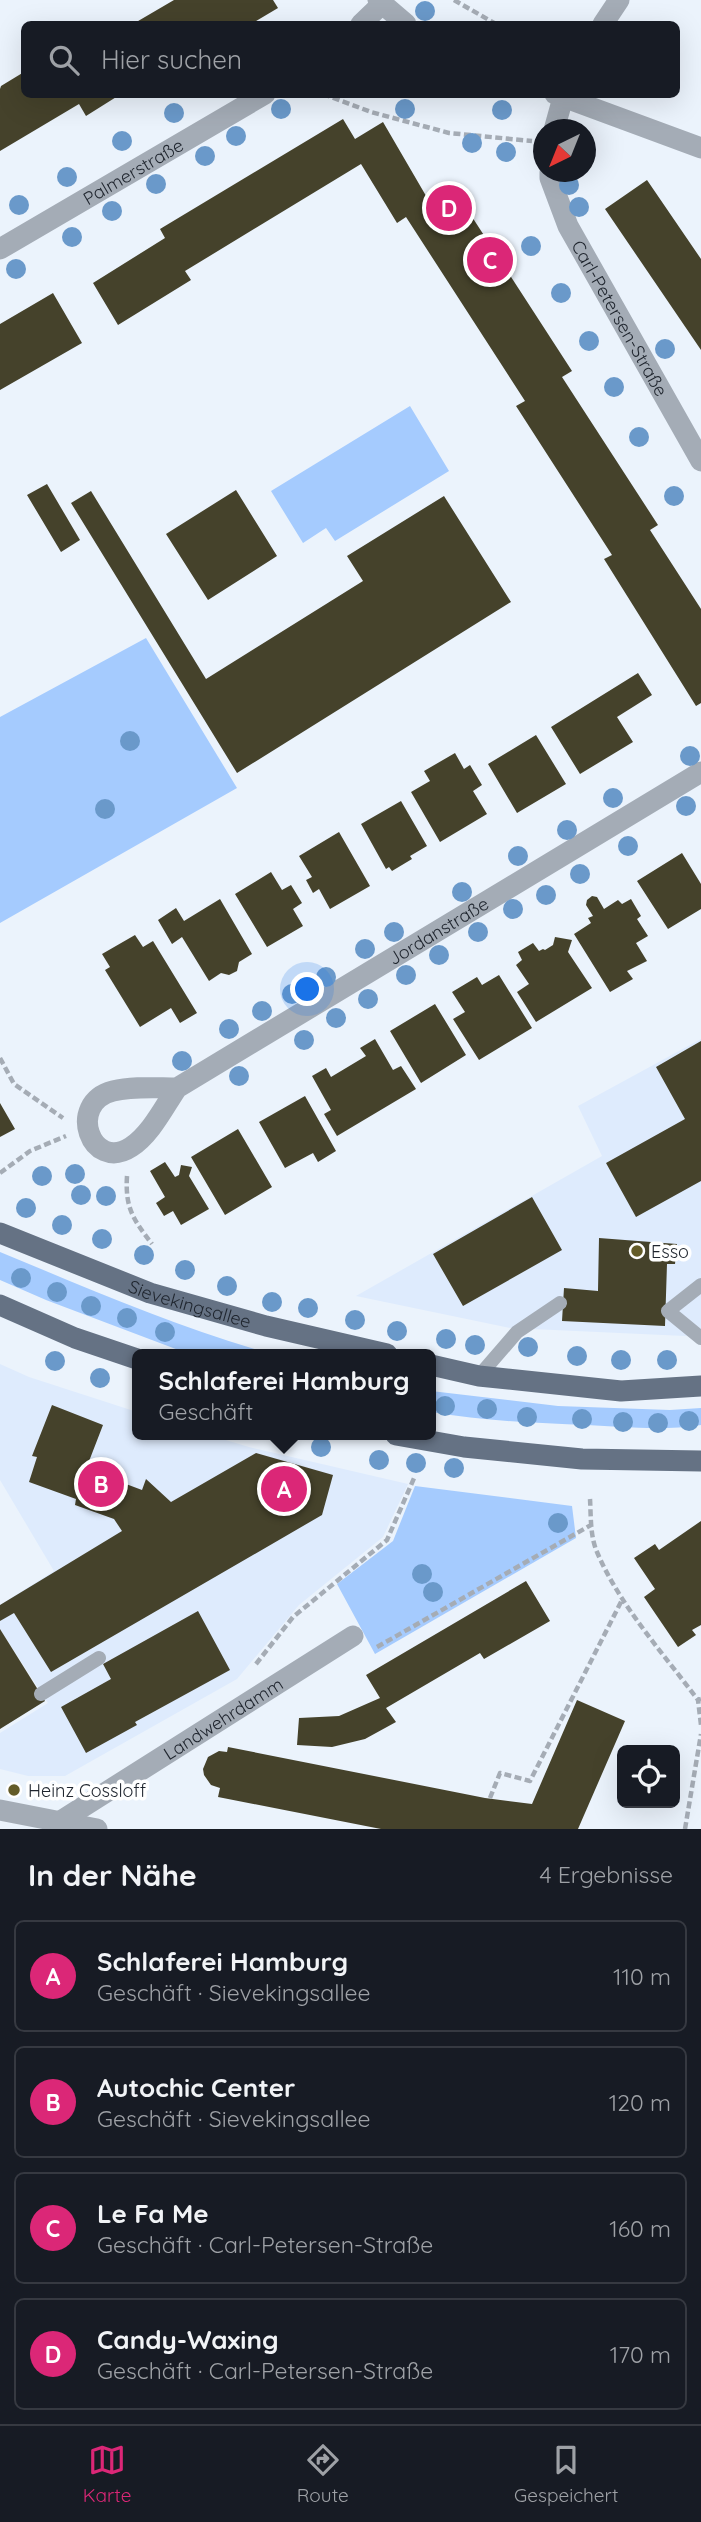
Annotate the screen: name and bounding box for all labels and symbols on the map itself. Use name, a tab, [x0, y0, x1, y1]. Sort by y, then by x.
north arrow	[533, 119, 596, 182]
street label: Palmerstraße	[79, 133, 187, 210]
pin: D	[426, 182, 472, 234]
pin: C	[467, 234, 513, 286]
street label: Carl-Petersen-Straße	[567, 236, 673, 400]
street label: Jordanstraße	[384, 891, 492, 970]
your location	[290, 972, 324, 1006]
place label: Esso	[651, 1240, 689, 1263]
marker: Esso	[629, 1243, 645, 1259]
street label: Sievekingsallee	[125, 1274, 254, 1333]
pin: B	[78, 1458, 124, 1510]
pin: A	[261, 1463, 307, 1515]
street label: Landwehrdamm	[159, 1672, 287, 1765]
place label: Heinz Cossloff	[28, 1779, 146, 1802]
marker: Heinz Cossloff	[6, 1782, 22, 1798]

